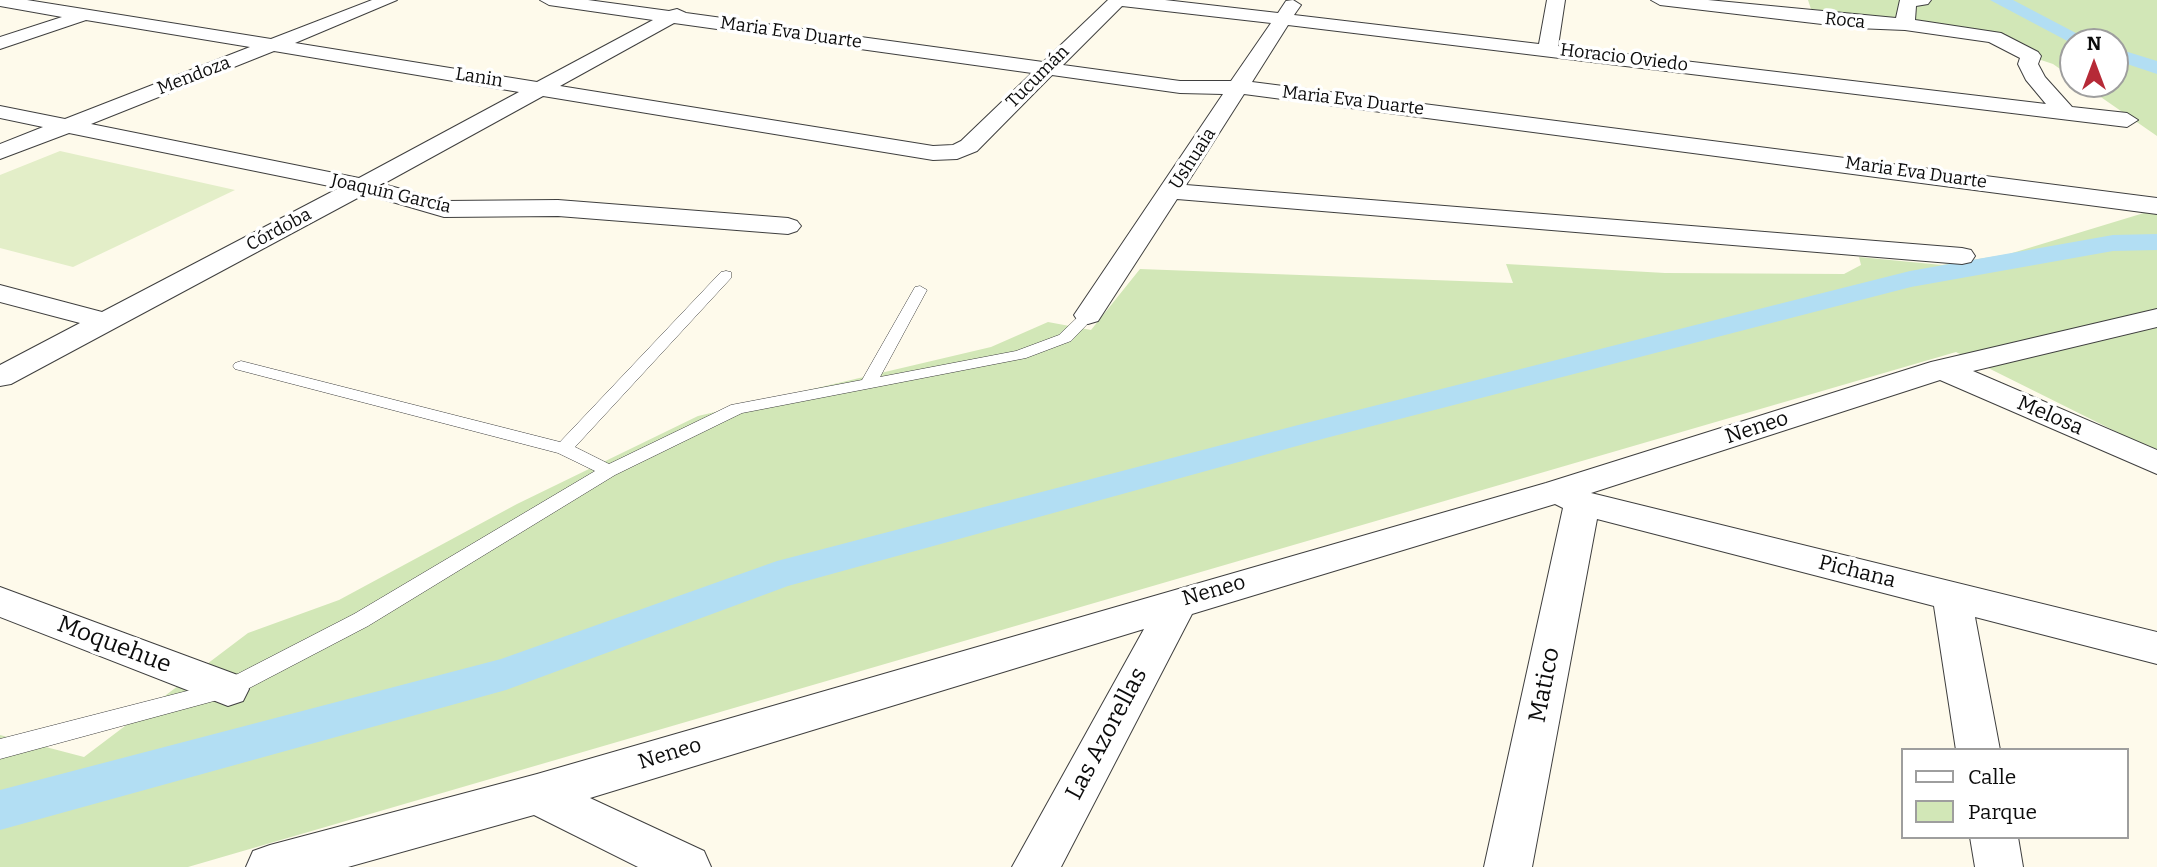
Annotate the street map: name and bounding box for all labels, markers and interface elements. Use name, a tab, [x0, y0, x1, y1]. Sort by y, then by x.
street label: Roca	[1824, 8, 1866, 34]
street label: Maria Eva Duarte	[719, 12, 863, 54]
north arrow	[2059, 28, 2129, 98]
text: N	[2087, 32, 2101, 55]
street label: Horacio Oviedo	[1559, 39, 1689, 77]
street label: Tucumán	[1002, 41, 1074, 113]
street label: Mendoza	[154, 52, 234, 100]
street label: Lanin	[454, 64, 504, 92]
street label: Maria Eva Duarte	[1281, 82, 1425, 120]
street label: Ushuaia	[1165, 124, 1221, 194]
street label: Maria Eva Duarte	[1844, 152, 1988, 194]
street label: Joaquín García	[329, 170, 453, 218]
street label: Córdoba	[243, 204, 315, 256]
street label: Melosa	[2013, 391, 2087, 441]
street label: Neneo	[1722, 406, 1792, 450]
street label: Pichana	[1816, 550, 1898, 594]
street label: Neneo	[1179, 570, 1249, 612]
street label: Moquehue	[53, 610, 175, 680]
street label: Matico	[1524, 645, 1566, 725]
street label: Las Azorellas	[1060, 663, 1154, 805]
street label: Neneo	[635, 733, 705, 775]
legend	[1902, 748, 2129, 839]
text: Calle	[1968, 764, 2016, 790]
text: Parque	[1968, 799, 2037, 825]

